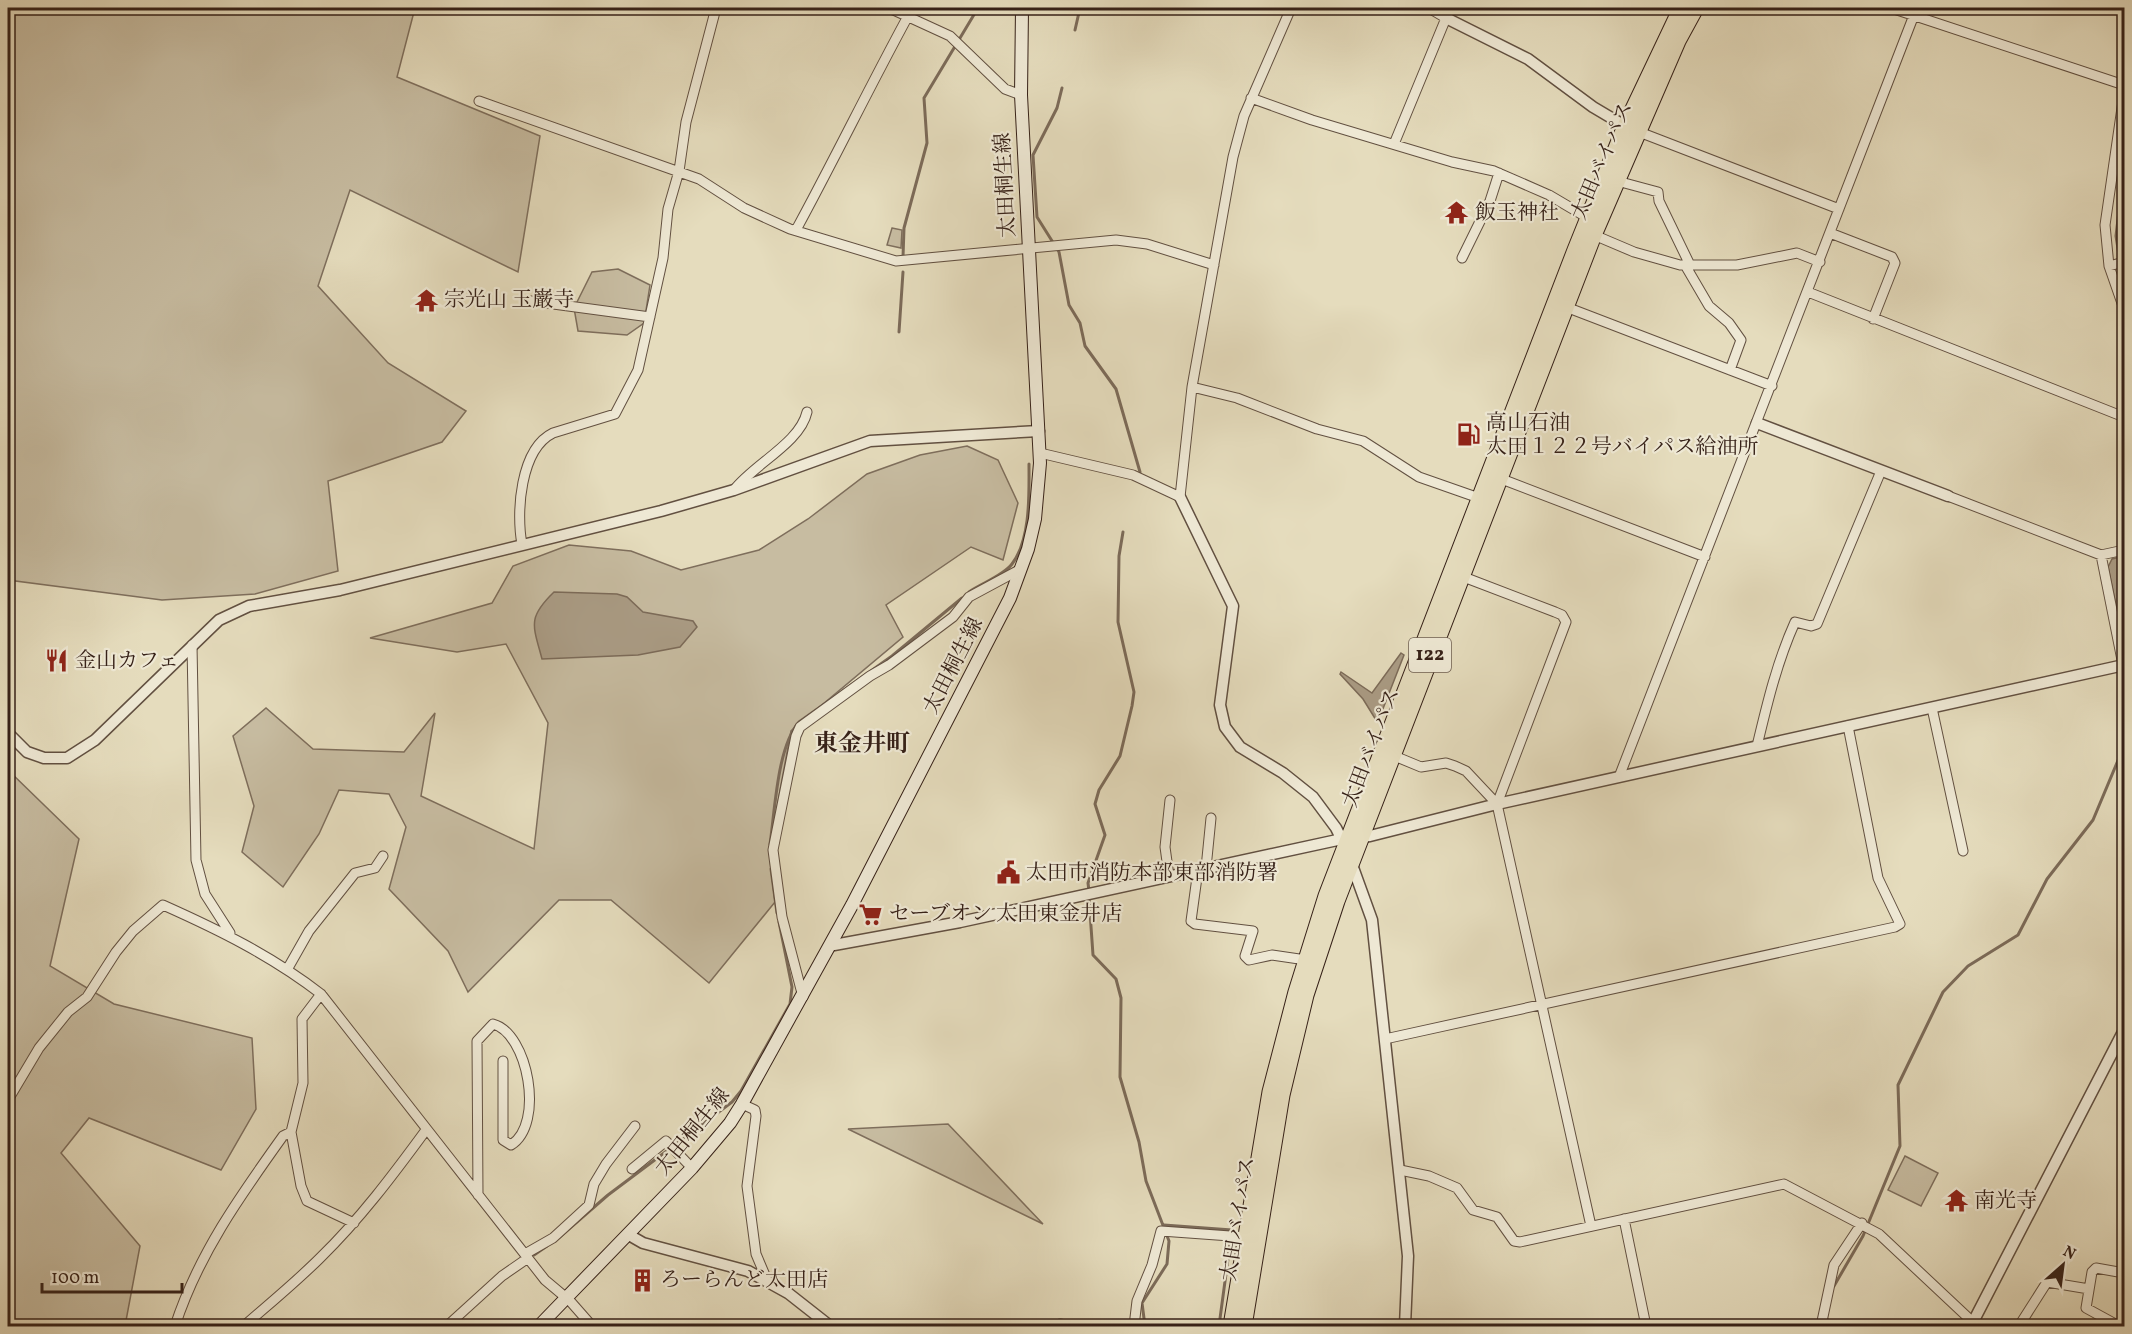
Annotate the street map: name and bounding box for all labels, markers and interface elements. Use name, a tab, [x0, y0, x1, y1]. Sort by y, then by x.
street label: 太田バイパス	[1565, 98, 1641, 224]
street label: 太田桐生線	[989, 132, 1023, 238]
place label: 飯玉神社	[1475, 199, 1559, 228]
temple icon: 飯玉神社	[1444, 200, 1470, 226]
place label: 宗光山 玉巌寺	[444, 286, 574, 315]
temple icon: 宗光山 玉巌寺	[413, 287, 439, 313]
place label: 高山石油 太田１２２号バイパス給油所	[1486, 409, 1759, 462]
fuel station icon: 高山石油 太田１２２号バイパス給油所	[1455, 422, 1481, 448]
street label: 太田桐生線	[917, 613, 991, 719]
road number: 122	[1409, 638, 1451, 672]
place label: 金山カフェ	[75, 647, 179, 676]
restaurant icon: 金山カフェ	[44, 648, 70, 674]
street label: 太田バイパス	[1336, 684, 1408, 812]
district label: 東金井町	[814, 728, 910, 762]
place label: 太田市消防本部東部消防署	[1026, 859, 1278, 888]
public building icon: 太田市消防本部東部消防署	[995, 860, 1021, 886]
place label: セーブオン 太田東金井店	[889, 900, 1122, 929]
supermarket icon: セーブオン 太田東金井店	[858, 901, 884, 927]
street label: 太田桐生線	[649, 1082, 737, 1182]
street label: 太田バイパス	[1215, 1155, 1263, 1283]
place label: 南光寺	[1974, 1187, 2037, 1216]
temple icon: 南光寺	[1943, 1188, 1969, 1214]
north arrow	[2033, 1235, 2093, 1295]
text: N	[2059, 1241, 2080, 1266]
scale bar	[42, 1256, 182, 1294]
text: 100 m	[51, 1266, 100, 1291]
place label: ろーらんど太田店	[660, 1266, 828, 1295]
building icon: ろーらんど太田店	[629, 1267, 655, 1293]

